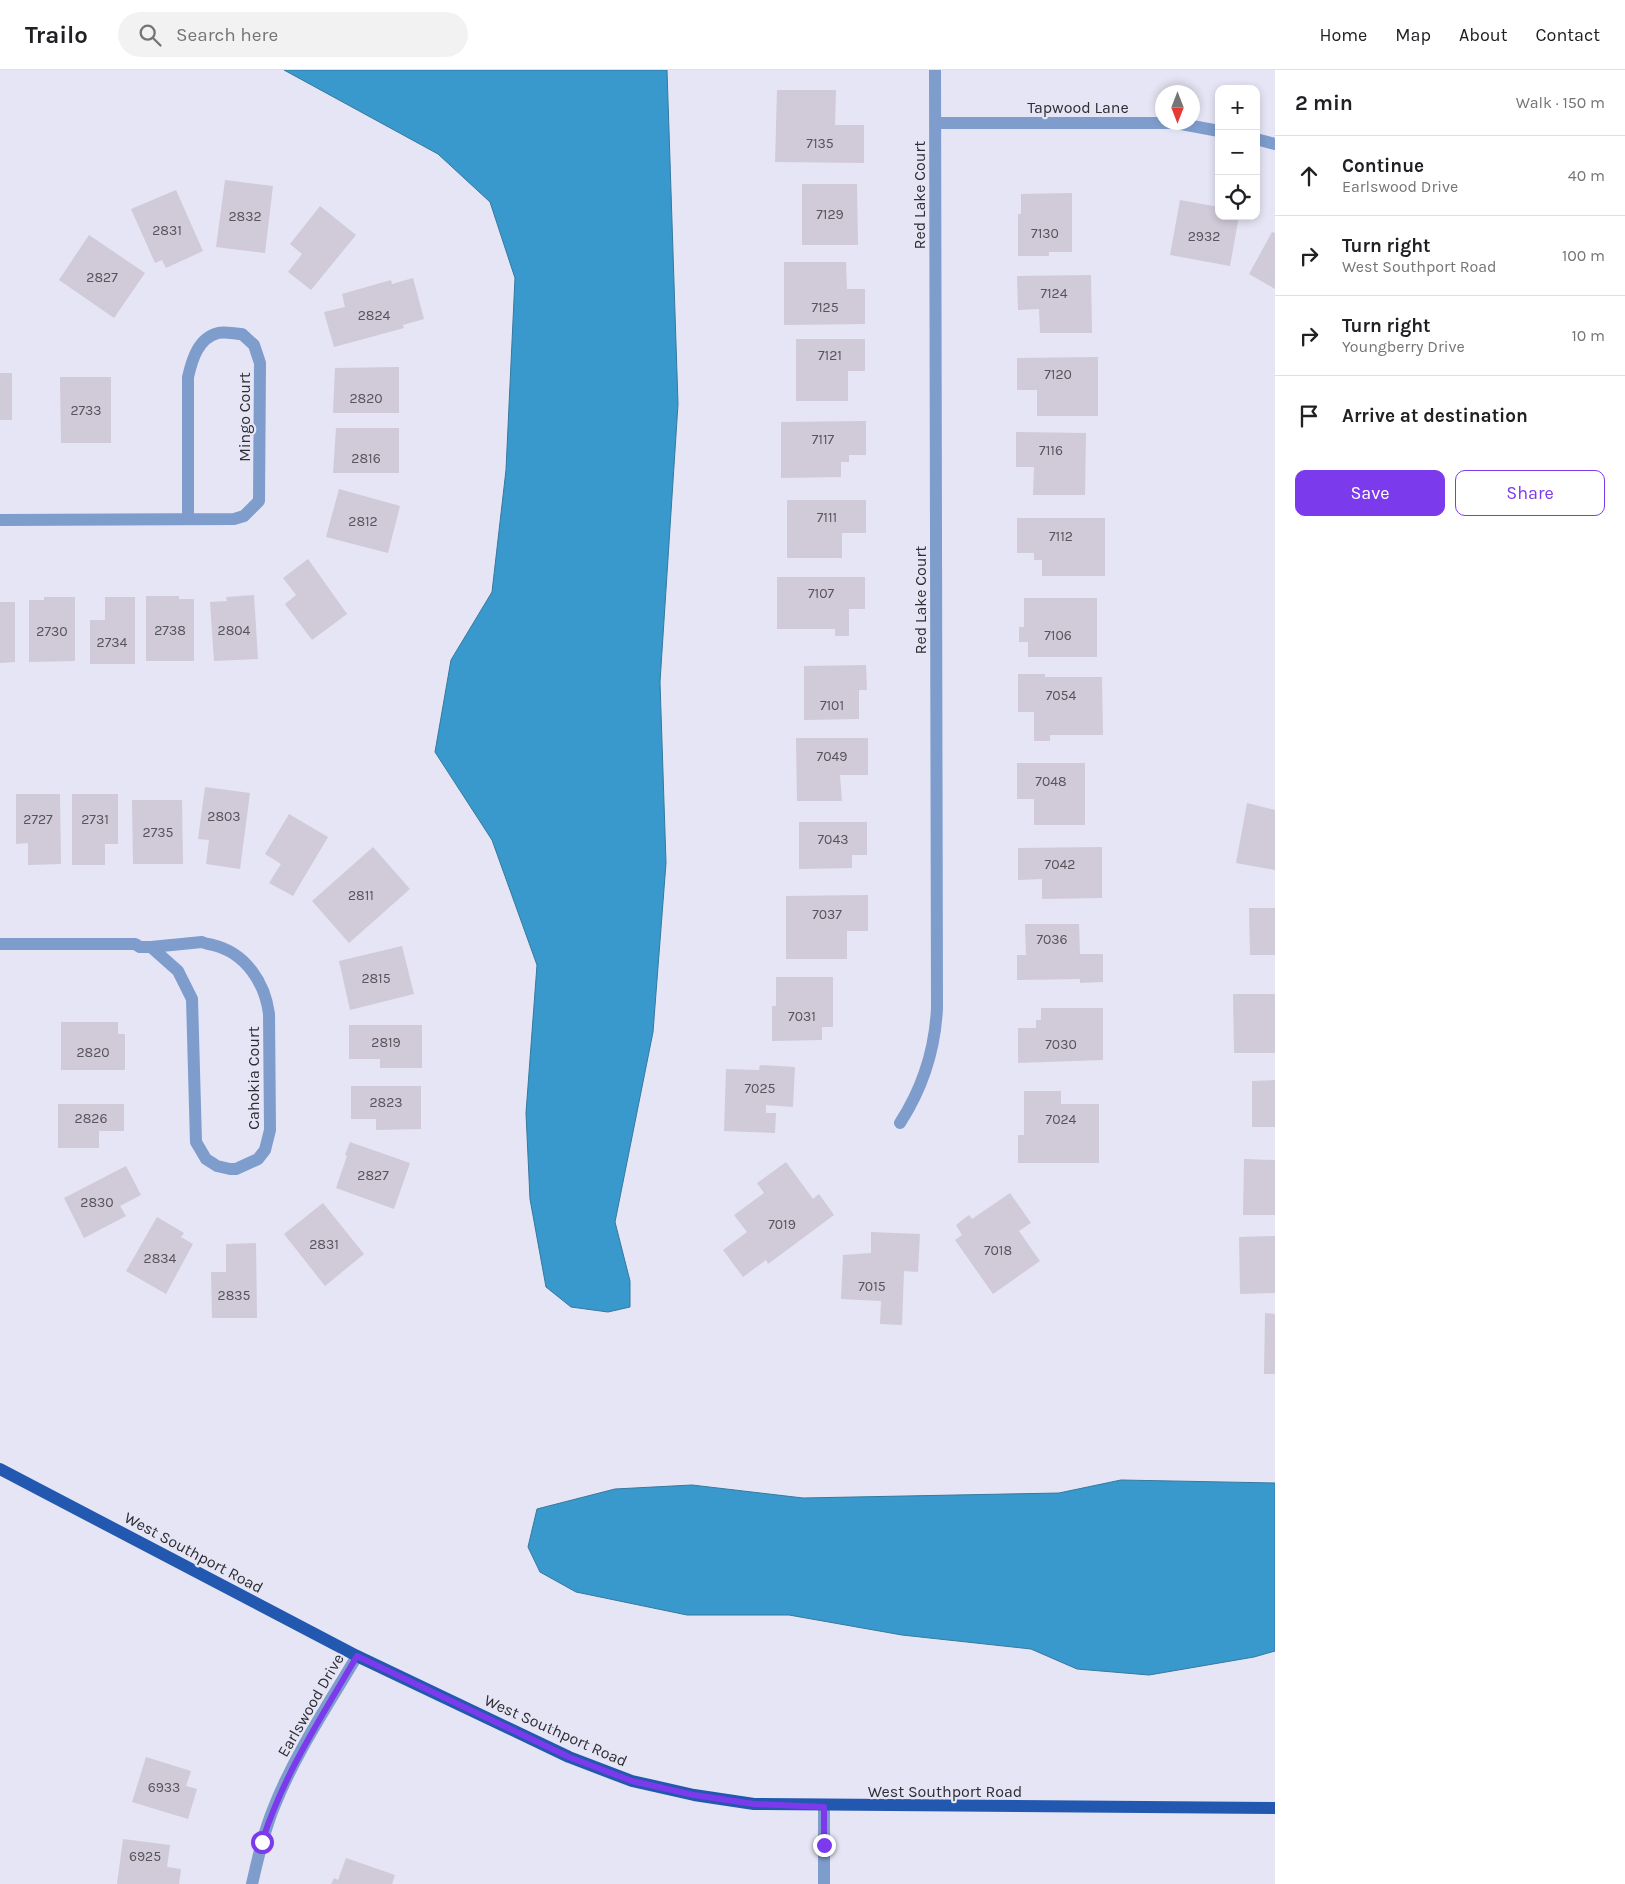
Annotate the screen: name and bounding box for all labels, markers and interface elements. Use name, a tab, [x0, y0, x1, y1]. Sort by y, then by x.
search box	[118, 12, 468, 57]
text: Trailo	[25, 21, 88, 49]
icon: search	[136, 21, 164, 49]
text: Search here	[176, 24, 278, 46]
text: Home	[1319, 24, 1367, 46]
text: Map	[1395, 24, 1431, 46]
text: About	[1459, 24, 1508, 46]
text: Contact	[1536, 24, 1600, 46]
north arrow	[1155, 85, 1200, 130]
map controls	[1215, 85, 1260, 220]
button: +	[1215, 85, 1260, 130]
text: 2 min	[1295, 91, 1353, 115]
text: Walk · 150 m	[1516, 93, 1605, 112]
street label: Tapwood Lane	[1027, 98, 1129, 117]
button: −	[1215, 130, 1260, 175]
house number: 7135	[806, 135, 834, 152]
street label: Red Lake Court	[910, 141, 929, 249]
text: Continue	[1342, 155, 1424, 177]
icon: ahead	[1295, 162, 1323, 190]
text: 40 m	[1568, 166, 1605, 185]
button: locate	[1215, 175, 1260, 220]
text: Earlswood Drive	[1342, 177, 1458, 196]
house number: 7129	[816, 206, 844, 223]
house number: 2832	[228, 208, 262, 225]
house number: 2831	[152, 222, 182, 239]
house number: 7130	[1031, 225, 1059, 242]
house number: 2932	[1188, 228, 1220, 245]
text: Turn right	[1342, 235, 1431, 257]
icon: right	[1295, 242, 1323, 270]
text: 100 m	[1562, 246, 1605, 265]
text: West Southport Road	[1342, 257, 1497, 276]
house number: 2827	[86, 269, 118, 286]
house number: 7124	[1040, 285, 1068, 302]
house number: 7125	[811, 299, 839, 316]
house number: 2824	[358, 307, 391, 324]
text: Turn right	[1342, 315, 1431, 337]
icon: right	[1295, 322, 1323, 350]
text: 10 m	[1571, 326, 1605, 345]
text: Youngberry Drive	[1342, 337, 1465, 356]
house number: 7121	[818, 347, 842, 364]
house number: 7120	[1044, 366, 1072, 383]
street label: Mingo Court	[235, 372, 254, 462]
house number: 2820	[349, 390, 383, 407]
house number: 2733	[70, 402, 102, 419]
icon: arrive	[1295, 402, 1323, 430]
text: Arrive at destination	[1342, 405, 1528, 427]
house number: 7117	[812, 431, 835, 448]
house number: 7116	[1039, 442, 1063, 459]
house number: 2816	[351, 450, 381, 467]
button: Save	[1295, 470, 1445, 516]
button: Share	[1455, 470, 1605, 516]
house number: 7111	[817, 509, 837, 526]
house number: 2812	[348, 513, 378, 530]
house number: 7112	[1049, 528, 1073, 545]
street label: Red Lake Court	[911, 546, 930, 654]
house number: 7107	[808, 585, 834, 602]
house number: 2738	[154, 622, 186, 639]
house number: 2804	[218, 622, 251, 639]
house number: 2730	[36, 623, 68, 640]
house number: 7106	[1044, 627, 1072, 644]
house number: 2734	[97, 634, 128, 651]
house number: 7054	[1046, 687, 1076, 704]
house number: 7101	[820, 697, 844, 714]
house number: 7049	[817, 748, 847, 765]
house number: 7048	[1035, 773, 1067, 790]
house number: 2803	[207, 808, 241, 825]
house number: 2727	[23, 811, 53, 828]
house number: 2731	[81, 811, 109, 828]
house number: 2735	[143, 824, 174, 841]
house number: 7043	[818, 831, 848, 848]
house number: 7042	[1045, 856, 1075, 873]
house number: 2811	[348, 887, 374, 904]
house number: 7037	[812, 906, 842, 923]
house number: 7036	[1036, 931, 1068, 948]
house number: 2815	[361, 970, 391, 987]
house number: 7031	[788, 1008, 816, 1025]
street label: Cahokia Court	[244, 1026, 263, 1130]
house number: 2819	[371, 1034, 401, 1051]
house number: 7030	[1045, 1036, 1077, 1053]
house number: 2820	[76, 1044, 110, 1061]
house number: 7025	[745, 1080, 776, 1097]
house number: 2823	[369, 1094, 403, 1111]
house number: 2826	[75, 1110, 107, 1127]
house number: 7024	[1046, 1111, 1077, 1128]
house number: 2827	[357, 1167, 389, 1184]
house number: 2830	[80, 1194, 114, 1211]
house number: 7019	[768, 1216, 796, 1233]
house number: 2831	[309, 1236, 339, 1253]
house number: 7018	[984, 1242, 1012, 1259]
house number: 2834	[144, 1250, 177, 1267]
house number: 7015	[858, 1278, 886, 1295]
house number: 2835	[218, 1287, 251, 1304]
street label: West Southport Road	[121, 1508, 266, 1597]
street label: Earlswood Drive	[273, 1650, 348, 1760]
street label: West Southport Road	[481, 1690, 630, 1771]
house number: 6933	[148, 1779, 180, 1796]
street label: West Southport Road	[868, 1782, 1022, 1801]
route start	[251, 1831, 274, 1854]
route end	[813, 1834, 836, 1857]
house number: 6925	[129, 1848, 161, 1865]

